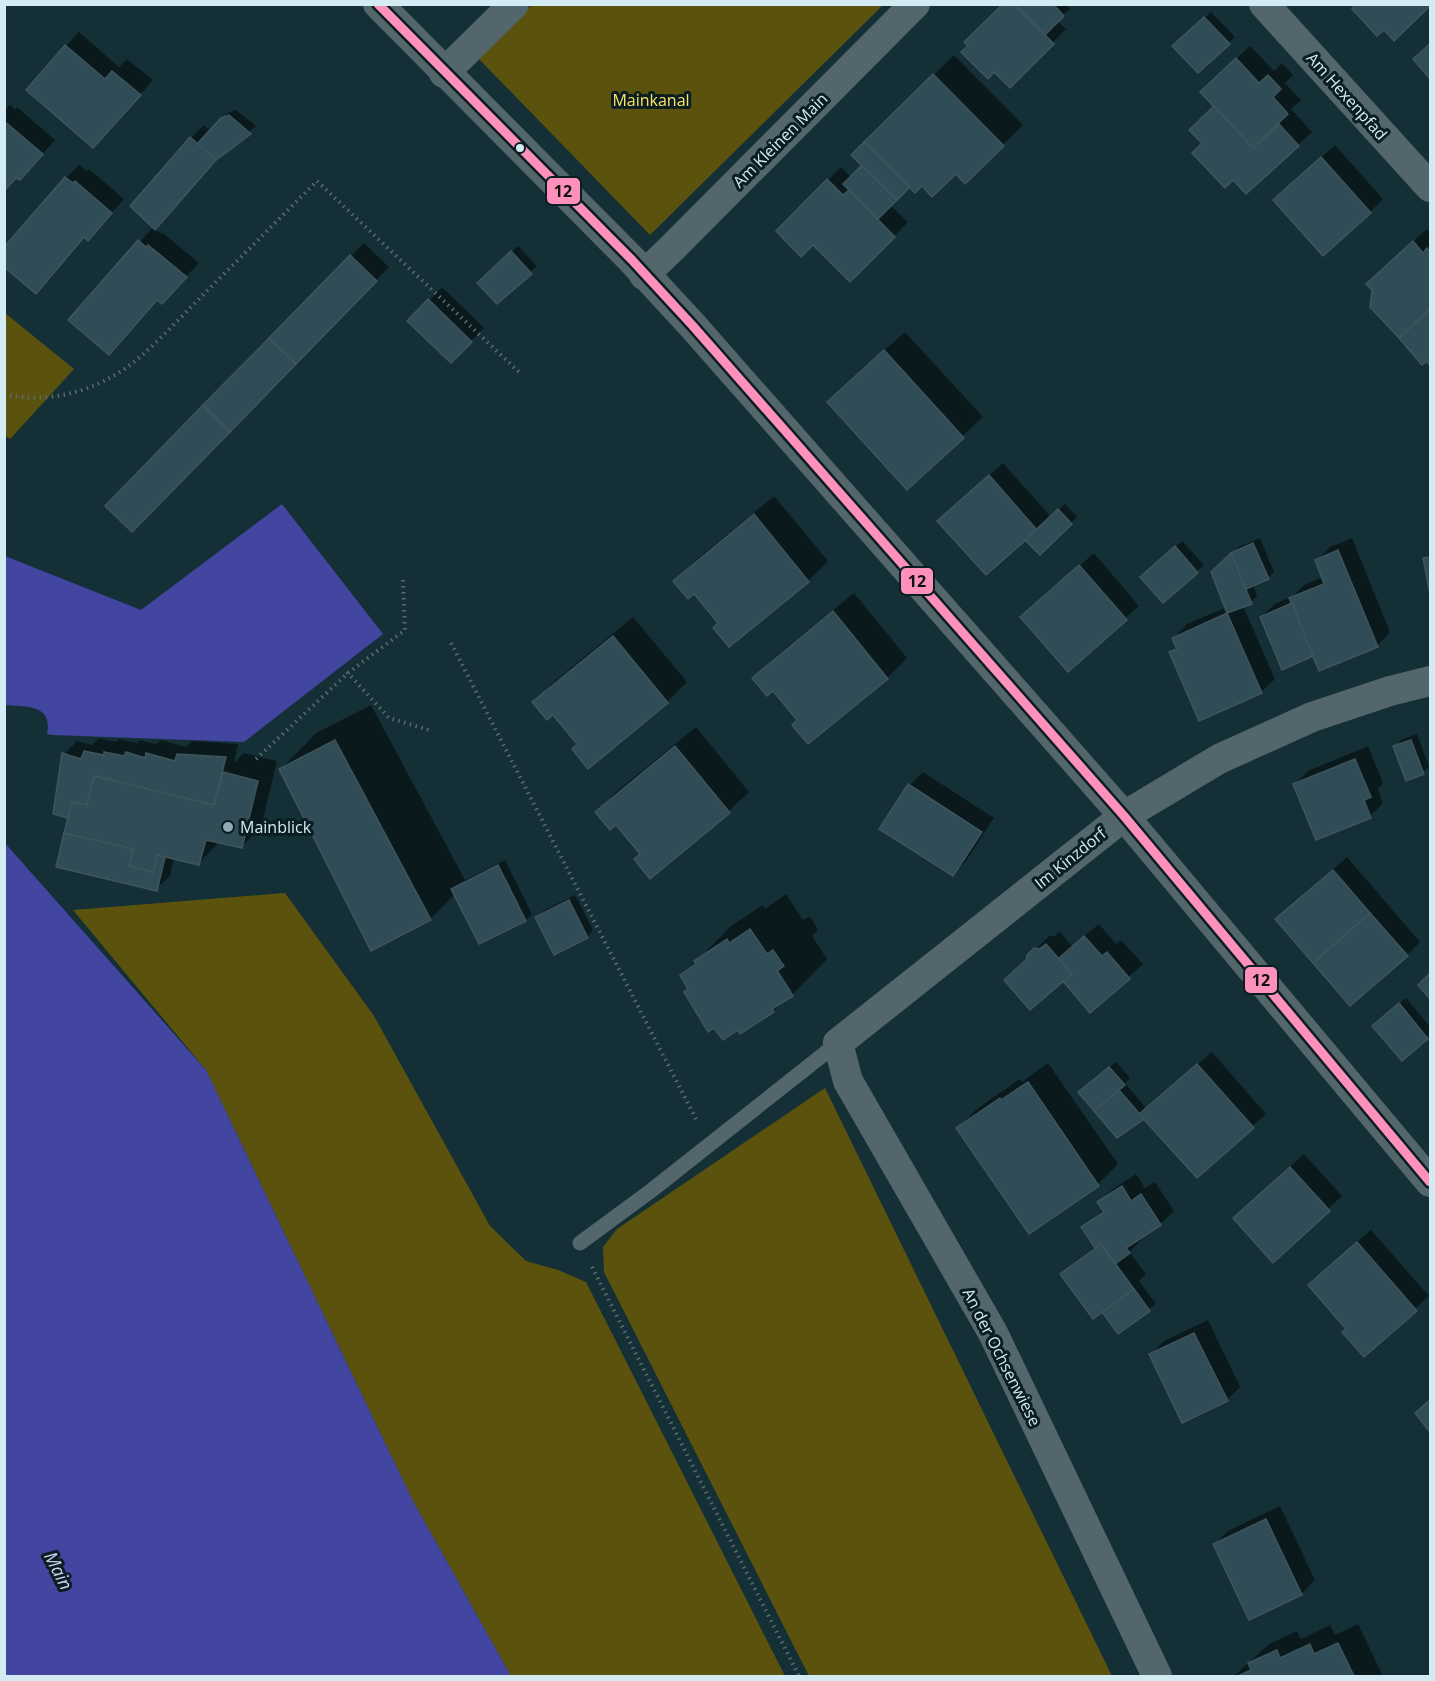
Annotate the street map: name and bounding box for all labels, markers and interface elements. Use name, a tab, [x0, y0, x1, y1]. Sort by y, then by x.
street label: Am Hexenpfad	[1302, 47, 1392, 145]
street label: Am Kleinen Main	[728, 88, 832, 192]
park label: Mainkanal	[612, 89, 690, 111]
unlabelled marker	[514, 142, 526, 154]
line badge: 12	[546, 177, 581, 205]
text: 12	[554, 180, 572, 202]
line badge: 12	[900, 567, 934, 595]
text: 12	[908, 570, 926, 592]
place label: Mainblick	[240, 816, 312, 838]
marker: Mainblick	[221, 820, 235, 834]
street label: Im Kinzdorf	[1030, 821, 1112, 894]
line badge: 12	[1244, 966, 1278, 994]
text: 12	[1252, 969, 1270, 991]
street label: An der Ochsenwiese	[958, 1284, 1046, 1430]
water label: Main	[39, 1547, 79, 1594]

